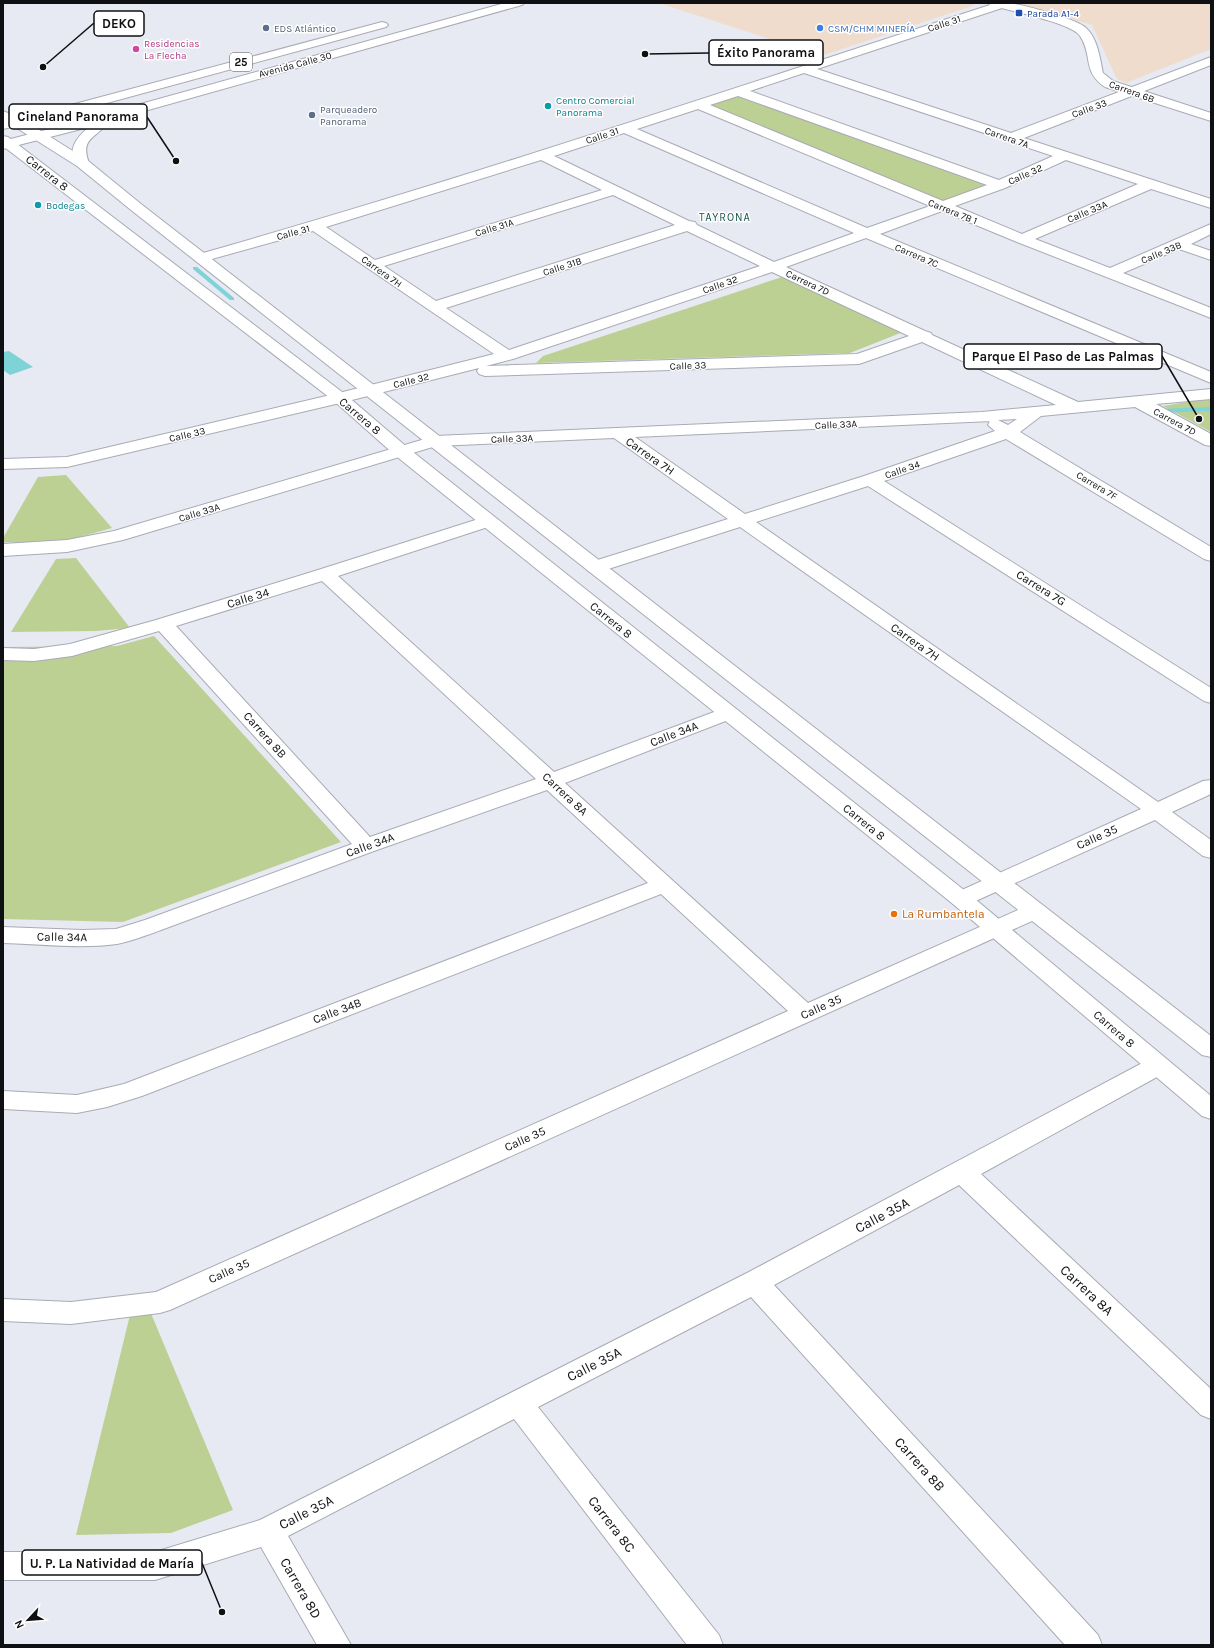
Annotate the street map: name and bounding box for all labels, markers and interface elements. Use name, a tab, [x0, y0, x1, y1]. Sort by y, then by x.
marker: Parada A1-4	[1014, 8, 1024, 18]
place label: Parada A1-4	[1027, 8, 1079, 20]
callout: DEKO	[94, 11, 144, 36]
street label: Calle 31	[926, 13, 962, 35]
text: DEKO	[102, 16, 136, 31]
marker: EDS Atlántico	[261, 23, 271, 33]
place label: EDS Atlántico	[274, 23, 336, 35]
marker: CSM/CHM MINERÍA	[815, 23, 825, 33]
place label: CSM/CHM MINERÍA	[828, 23, 915, 35]
place label: Residencias La Flecha	[144, 38, 200, 62]
callout: Éxito Panorama	[709, 40, 823, 65]
text: Éxito Panorama	[717, 43, 815, 60]
marker: Residencias La Flecha	[131, 44, 141, 54]
street label: Avenida Calle 30	[257, 49, 333, 80]
road number: 25	[230, 53, 252, 71]
street label: Carrera 6B	[1107, 78, 1156, 106]
place label: Centro Comercial Panorama	[556, 95, 635, 119]
street label: Calle 33	[1070, 97, 1109, 121]
marker: Centro Comercial Panorama	[543, 101, 553, 111]
callout: Cineland Panorama	[9, 104, 147, 129]
place label: Parqueadero Panorama	[320, 104, 377, 128]
text: Cineland Panorama	[17, 109, 139, 124]
marker: Parqueadero Panorama	[307, 110, 317, 120]
street label: Calle 31	[584, 125, 620, 147]
street label: Carrera 7A	[983, 125, 1031, 151]
street label: Carrera 8	[23, 152, 71, 194]
street label: Calle 32	[1006, 162, 1045, 188]
street label: Carrera 7B 1	[926, 197, 979, 227]
street label: Calle 33A	[1066, 198, 1109, 226]
marker: Bodegas	[33, 200, 43, 210]
place label: Bodegas	[46, 200, 85, 212]
district label: TAYRONA	[699, 211, 751, 224]
street label: Calle 31A	[474, 216, 515, 239]
street label: Calle 31	[275, 223, 311, 243]
street label: Calle 33B	[1139, 239, 1183, 267]
street label: Carrera 7C	[893, 241, 940, 270]
street label: Carrera 7H	[359, 253, 404, 290]
street label: Calle 31B	[541, 255, 583, 279]
street label: Carrera 7D	[784, 268, 831, 298]
street label: Calle 32	[701, 273, 740, 297]
callout: Parque El Paso de Las Palmas	[964, 344, 1162, 369]
text: Parque El Paso de Las Palmas	[972, 349, 1154, 365]
street label: Calle 33	[670, 359, 707, 373]
street label: Calle 32	[392, 371, 431, 391]
street label: Carrera 8	[336, 395, 384, 437]
street label: Carrera 7D	[1151, 406, 1198, 438]
street label: Calle 33A	[815, 418, 858, 432]
street label: Calle 33	[168, 425, 206, 445]
street label: Calle 33A	[491, 432, 534, 446]
street label: Carrera 7H	[623, 434, 677, 478]
street label: Calle 34	[883, 458, 922, 482]
street label: Carrera 7F	[1074, 469, 1119, 503]
street label: Calle 33A	[177, 501, 222, 525]
street label: Carrera 7G	[1014, 567, 1068, 609]
street label: Calle 34	[225, 585, 271, 611]
street label: Carrera 8	[587, 599, 635, 641]
street label: Carrera 7H	[888, 620, 942, 664]
street label: Carrera 8B	[241, 709, 289, 761]
street label: Calle 34A	[648, 718, 700, 750]
street label: Carrera 8A	[539, 769, 591, 819]
street label: Carrera 8	[840, 801, 888, 843]
street label: Calle 35	[1074, 822, 1120, 852]
street label: Calle 34A	[344, 830, 396, 860]
place label: La Rumbantela	[902, 907, 985, 921]
marker: La Rumbantela	[889, 909, 899, 919]
street label: Calle 34A	[37, 930, 87, 944]
street label: Calle 35	[798, 992, 844, 1022]
street label: Calle 34B	[311, 995, 363, 1027]
street label: Carrera 8	[1091, 1007, 1137, 1051]
street label: Calle 35	[502, 1124, 548, 1154]
street label: Calle 35A	[852, 1194, 912, 1237]
street label: Calle 35	[206, 1256, 252, 1286]
street label: Carrera 8A	[1057, 1262, 1117, 1319]
street label: Calle 35A	[564, 1344, 624, 1385]
street label: Carrera 8B	[891, 1434, 948, 1495]
street label: Calle 35A	[276, 1492, 336, 1533]
street label: Carrera 8C	[584, 1493, 639, 1556]
callout: U. P. La Natividad de María	[22, 1550, 202, 1575]
street label: Carrera 8D	[276, 1555, 325, 1622]
text: U. P. La Natividad de María	[30, 1556, 194, 1571]
north arrow	[8, 1600, 48, 1640]
text: N	[12, 1618, 27, 1631]

